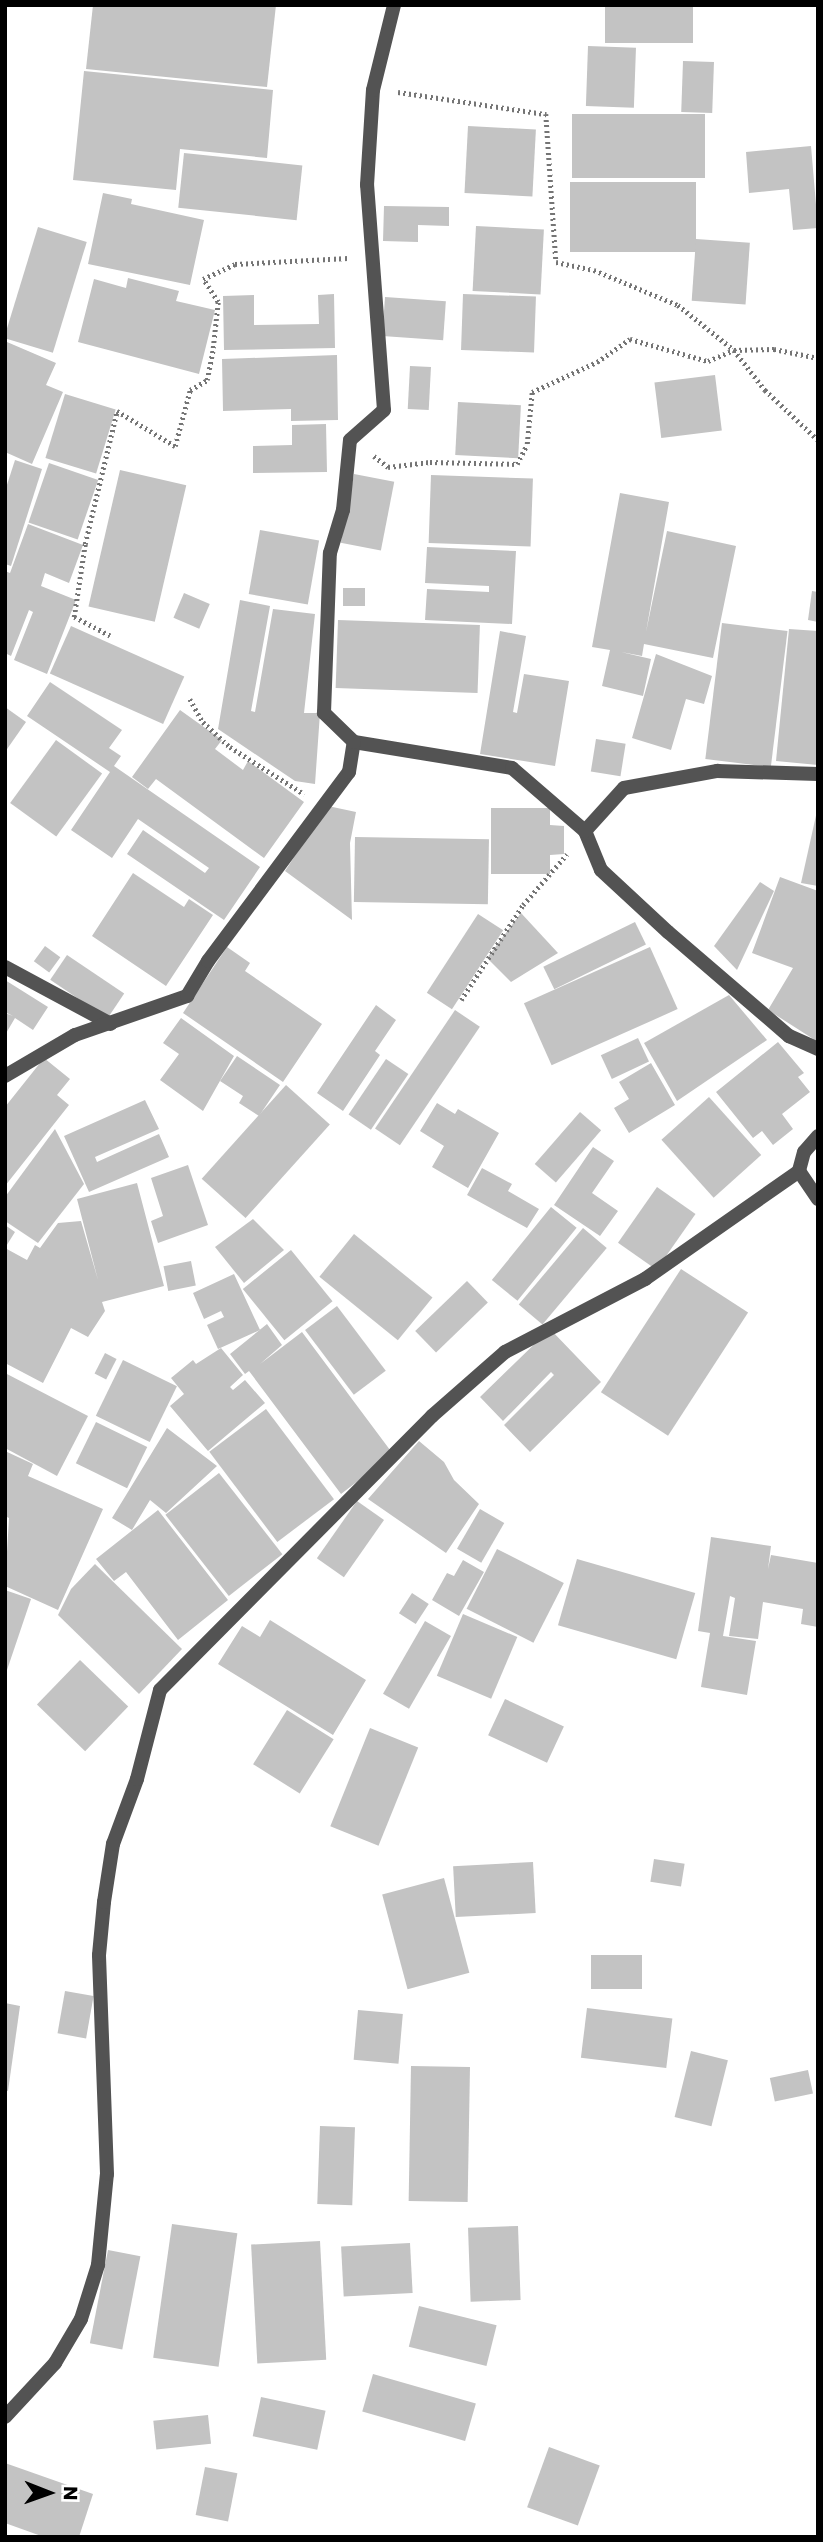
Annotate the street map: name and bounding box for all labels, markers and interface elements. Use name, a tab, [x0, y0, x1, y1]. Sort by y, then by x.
north arrow	[14, 2458, 84, 2528]
text: N	[57, 2486, 84, 2501]

